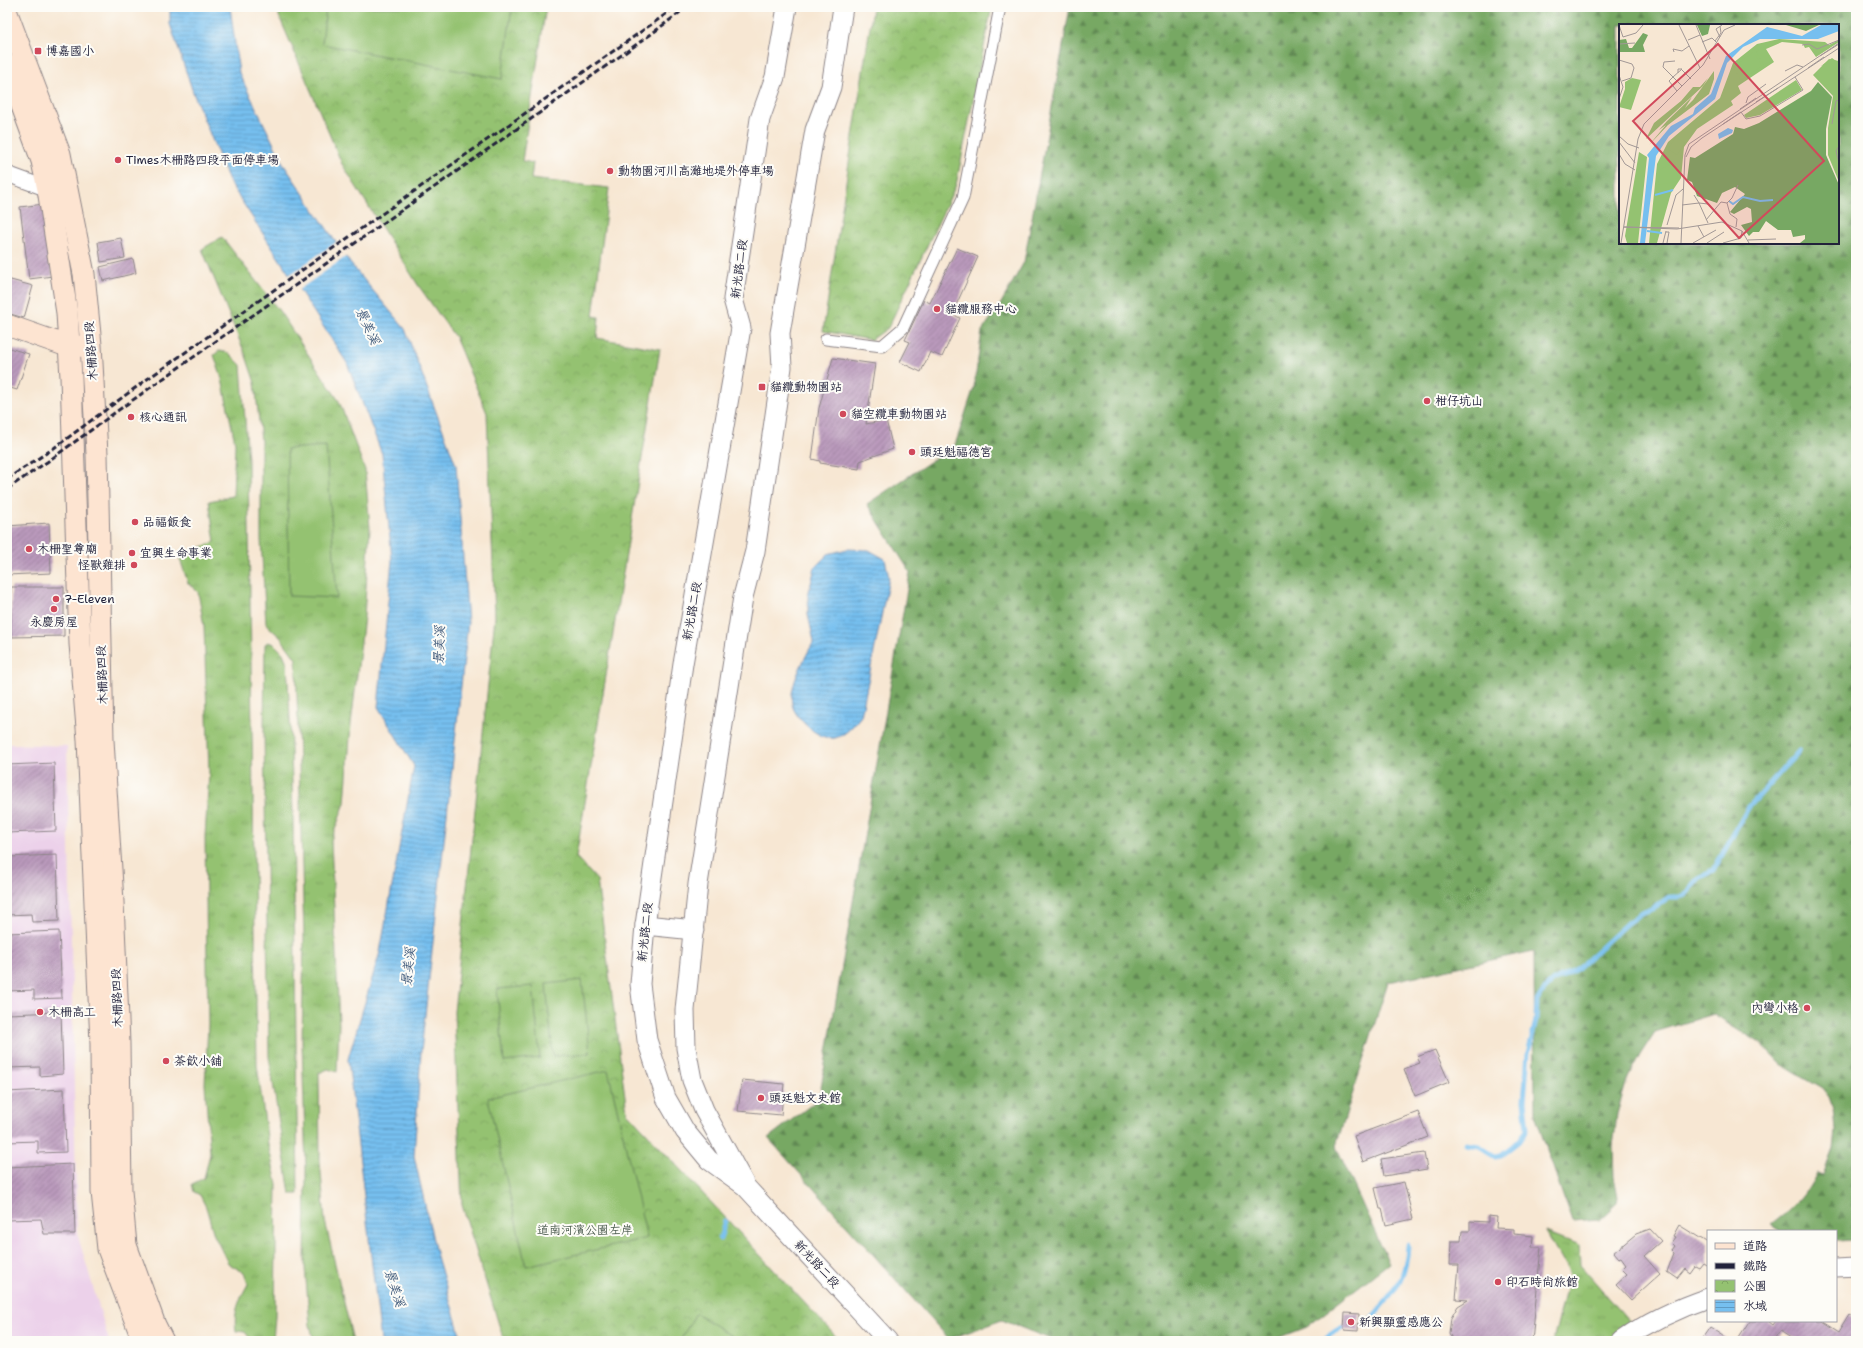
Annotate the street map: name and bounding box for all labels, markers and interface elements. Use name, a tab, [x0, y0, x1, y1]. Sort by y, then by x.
inset map	[1619, 24, 1839, 244]
place label: 博嘉國小	[46, 43, 94, 59]
marker: 博嘉國小	[33, 46, 43, 56]
place label: Times木柵路四段平面停車場	[126, 152, 279, 168]
marker: Times木柵路四段平面停車場	[113, 155, 123, 165]
place label: 動物園河川高灘地堤外停車場	[618, 163, 774, 179]
marker: 動物園河川高灘地堤外停車場	[605, 166, 615, 176]
street label: 新光路二段	[727, 238, 751, 300]
place label: 貓纜服務中心	[945, 301, 1017, 317]
marker: 貓纜服務中心	[932, 304, 942, 314]
water label: 景美溪	[352, 305, 384, 348]
street label: 木柵路四段	[81, 321, 101, 381]
place label: 貓纜動物園站	[770, 379, 842, 395]
marker: 貓纜動物園站	[757, 382, 767, 392]
place label: 柑仔坑山	[1435, 393, 1483, 409]
marker: 柑仔坑山	[1422, 396, 1432, 406]
place label: 貓空纜車動物園站	[851, 406, 947, 422]
place label: 核心通訊	[139, 409, 187, 425]
marker: 貓空纜車動物園站	[838, 409, 848, 419]
marker: 核心通訊	[126, 412, 136, 422]
place label: 頭廷魁福德宮	[920, 444, 992, 460]
marker: 頭廷魁福德宮	[907, 447, 917, 457]
place label: 品福飯食	[143, 514, 191, 530]
marker: 品福飯食	[130, 517, 140, 527]
place label: 木柵聖尊廟	[37, 541, 97, 557]
marker: 木柵聖尊廟	[24, 544, 34, 554]
place label: 宜興生命事業	[140, 545, 212, 561]
marker: 宜興生命事業	[127, 548, 137, 558]
place label: 怪獸雞排	[78, 557, 126, 573]
marker: 怪獸雞排	[129, 560, 139, 570]
street label: 新光路二段	[679, 580, 705, 642]
place label: 7-Eleven	[64, 591, 115, 607]
marker: 7-Eleven	[51, 594, 61, 604]
marker: 永慶房屋	[49, 604, 59, 614]
place label: 永慶房屋	[30, 614, 78, 630]
water label: 景美溪	[430, 624, 448, 665]
street label: 木柵路四段	[93, 645, 111, 705]
street label: 新光路二段	[634, 901, 656, 963]
water label: 景美溪	[398, 946, 419, 987]
street label: 木柵路四段	[108, 968, 126, 1028]
place label: 內彎小格	[1751, 1000, 1799, 1016]
marker: 內彎小格	[1802, 1003, 1812, 1013]
place label: 木柵高工	[48, 1004, 96, 1020]
marker: 木柵高工	[35, 1007, 45, 1017]
place label: 茶飲小舖	[174, 1053, 222, 1069]
marker: 茶飲小舖	[161, 1056, 171, 1066]
place label: 頭廷魁文史館	[769, 1090, 841, 1106]
marker: 頭廷魁文史館	[756, 1093, 766, 1103]
park label: 道南河濱公園左岸	[537, 1222, 633, 1238]
legend	[1707, 1230, 1837, 1322]
street label: 新光路二段	[791, 1237, 843, 1291]
text: 道路	[1743, 1238, 1767, 1254]
text: 鐵路	[1743, 1258, 1767, 1274]
water label: 景美溪	[381, 1267, 409, 1310]
place label: 印石時尚旅館	[1506, 1274, 1578, 1290]
marker: 印石時尚旅館	[1493, 1277, 1503, 1287]
text: 公園	[1743, 1278, 1767, 1294]
text: 水域	[1743, 1298, 1767, 1314]
place label: 新興顯靈感應公	[1359, 1314, 1443, 1330]
marker: 新興顯靈感應公	[1346, 1317, 1356, 1327]

